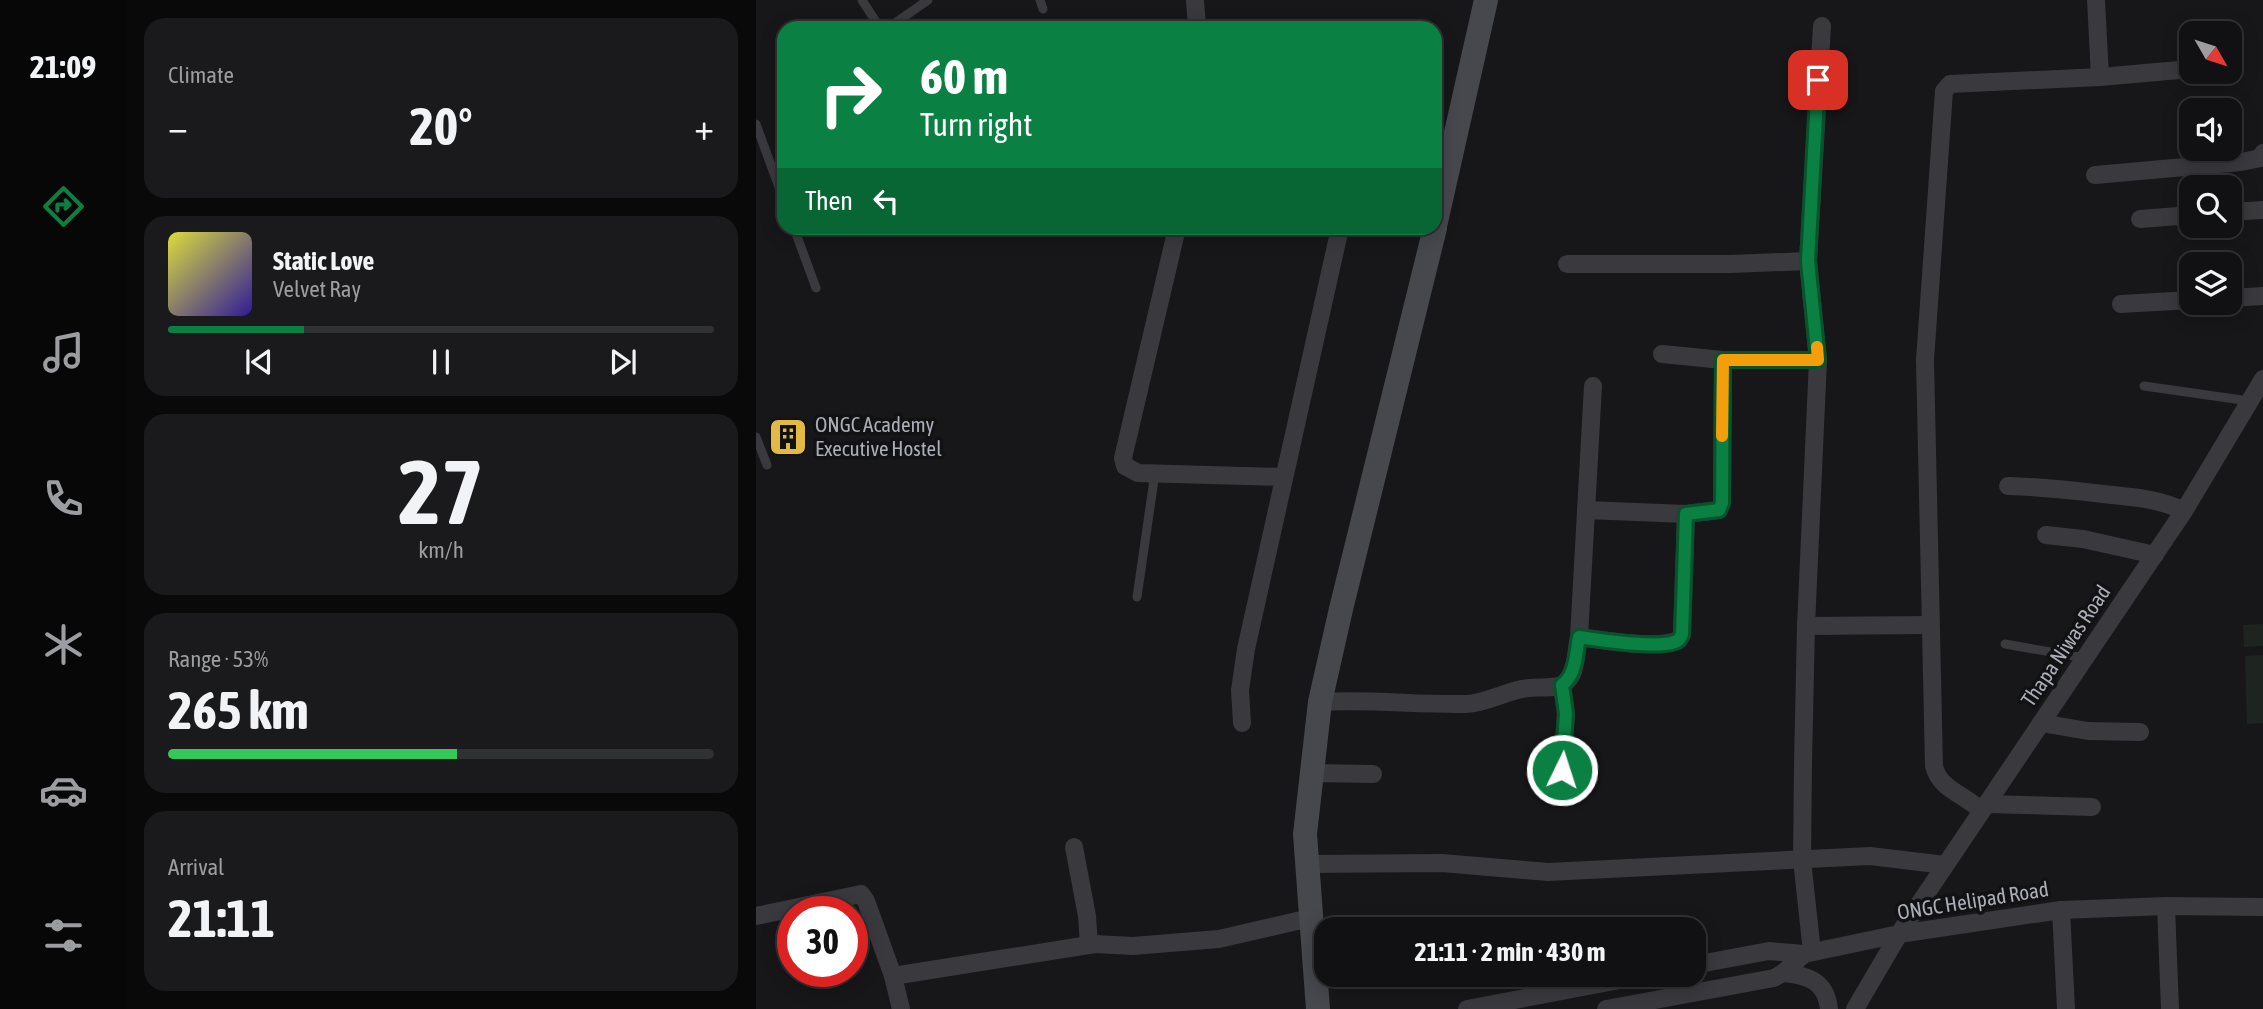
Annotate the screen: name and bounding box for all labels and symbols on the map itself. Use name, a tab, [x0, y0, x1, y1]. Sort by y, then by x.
north arrow	[2179, 21, 2242, 84]
pin	[1788, 50, 1848, 110]
place label: ONGC Academy Executive Hostel	[815, 412, 942, 460]
building icon: ONGC Academy Executive Hostel	[767, 416, 809, 458]
street label: Thapa Niwas Road	[2016, 580, 2115, 711]
position arrow	[1525, 733, 1599, 807]
street label: ONGC Helipad Road	[1895, 876, 2050, 924]
speed limit sign: 30	[777, 896, 868, 987]

